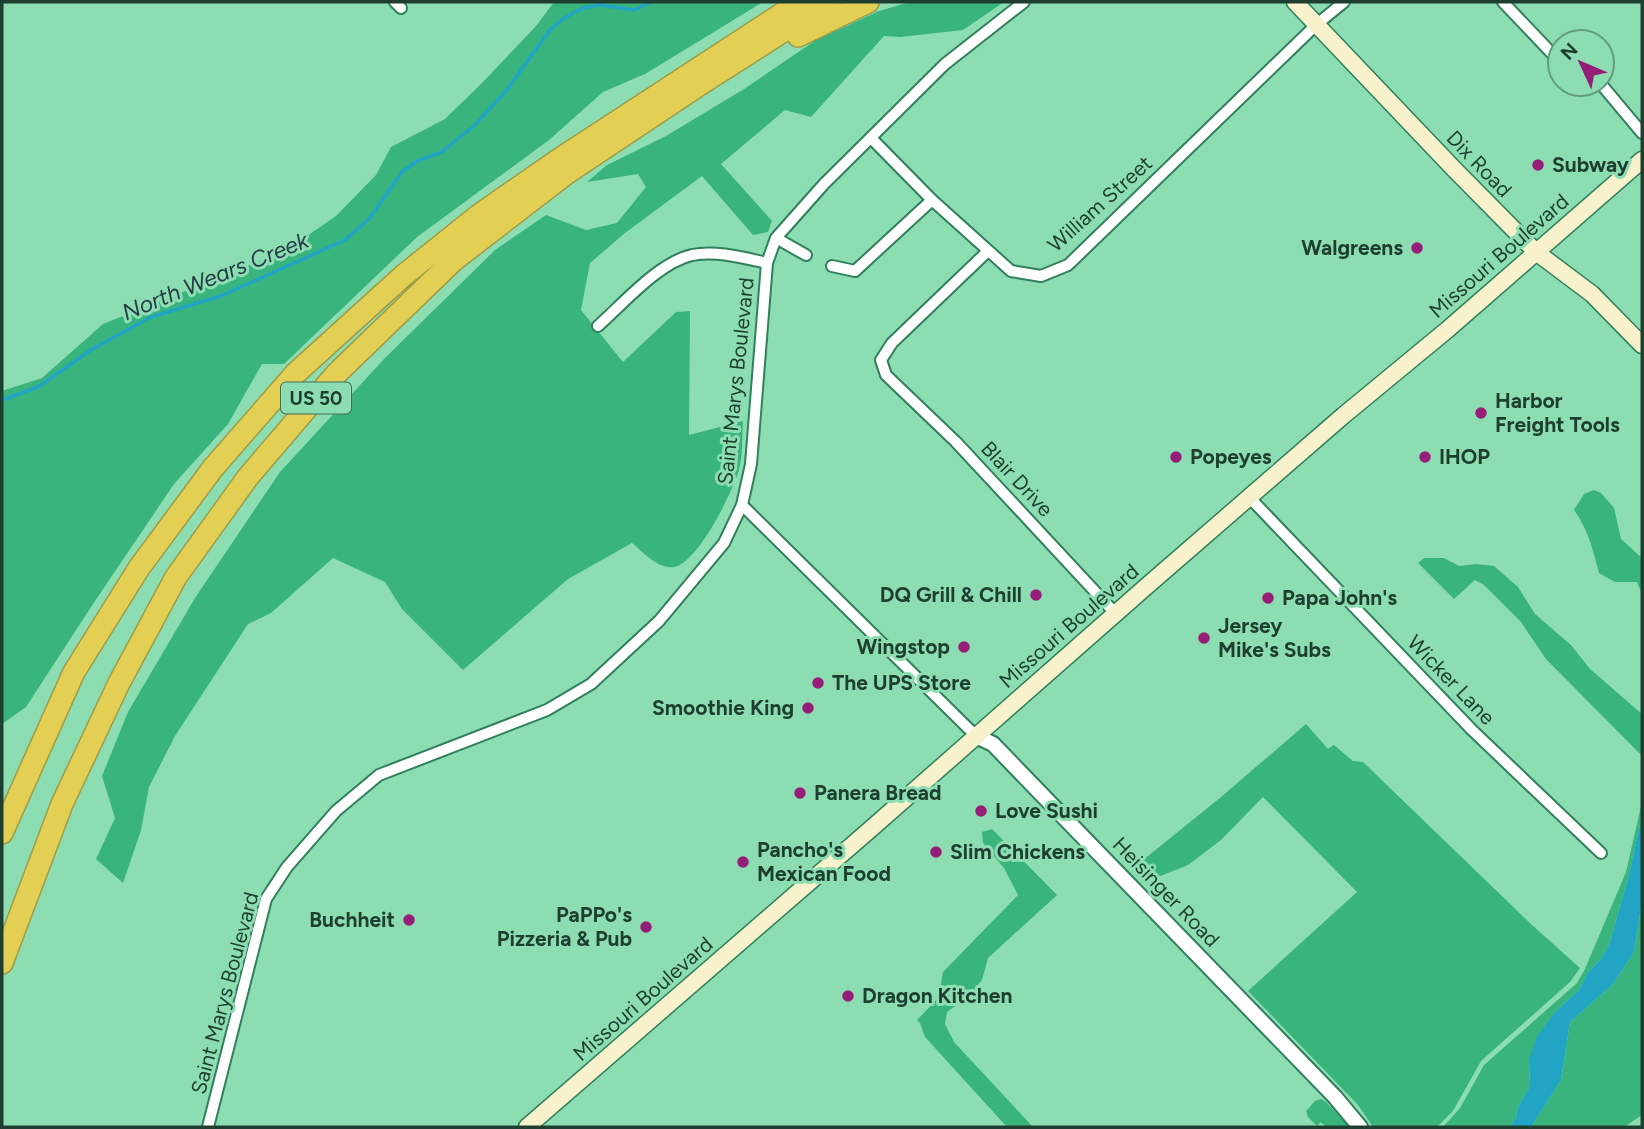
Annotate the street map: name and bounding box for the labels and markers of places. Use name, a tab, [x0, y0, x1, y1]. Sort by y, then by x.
place label: Subway	[1552, 152, 1630, 177]
marker: Subway	[1530, 157, 1546, 173]
place label: Walgreens	[1301, 235, 1403, 260]
marker: Walgreens	[1409, 240, 1425, 256]
place label: Harbor Freight Tools	[1495, 388, 1620, 437]
marker: Harbor Freight Tools	[1473, 405, 1489, 421]
place label: Popeyes	[1190, 444, 1272, 469]
place label: IHOP	[1439, 444, 1490, 469]
marker: Popeyes	[1168, 449, 1184, 465]
marker: IHOP	[1417, 449, 1433, 465]
place label: DQ Grill & Chill	[880, 582, 1022, 607]
place label: Papa John's	[1282, 585, 1397, 610]
marker: DQ Grill & Chill	[1028, 587, 1044, 603]
marker: Papa John's	[1260, 590, 1276, 606]
place label: Jersey Mike's Subs	[1218, 613, 1331, 662]
marker: Jersey Mike's Subs	[1196, 630, 1212, 646]
place label: Wingstop	[856, 634, 950, 659]
marker: Wingstop	[956, 639, 972, 655]
place label: The UPS Store	[832, 670, 971, 695]
marker: The UPS Store	[810, 675, 826, 691]
place label: Smoothie King	[652, 695, 794, 720]
marker: Smoothie King	[800, 700, 816, 716]
place label: Panera Bread	[814, 780, 942, 805]
marker: Panera Bread	[792, 785, 808, 801]
place label: Love Sushi	[995, 798, 1098, 823]
marker: Love Sushi	[973, 803, 989, 819]
place label: Pancho's Mexican Food	[757, 837, 891, 886]
place label: Slim Chickens	[950, 839, 1085, 864]
marker: Slim Chickens	[928, 844, 944, 860]
marker: Pancho's Mexican Food	[735, 854, 751, 870]
place label: PaPPo's Pizzeria & Pub	[497, 902, 632, 951]
place label: Buchheit	[309, 907, 395, 932]
marker: Buchheit	[401, 912, 417, 928]
marker: PaPPo's Pizzeria & Pub	[638, 919, 654, 935]
place label: Dragon Kitchen	[862, 983, 1012, 1008]
marker: Dragon Kitchen	[840, 988, 856, 1004]

